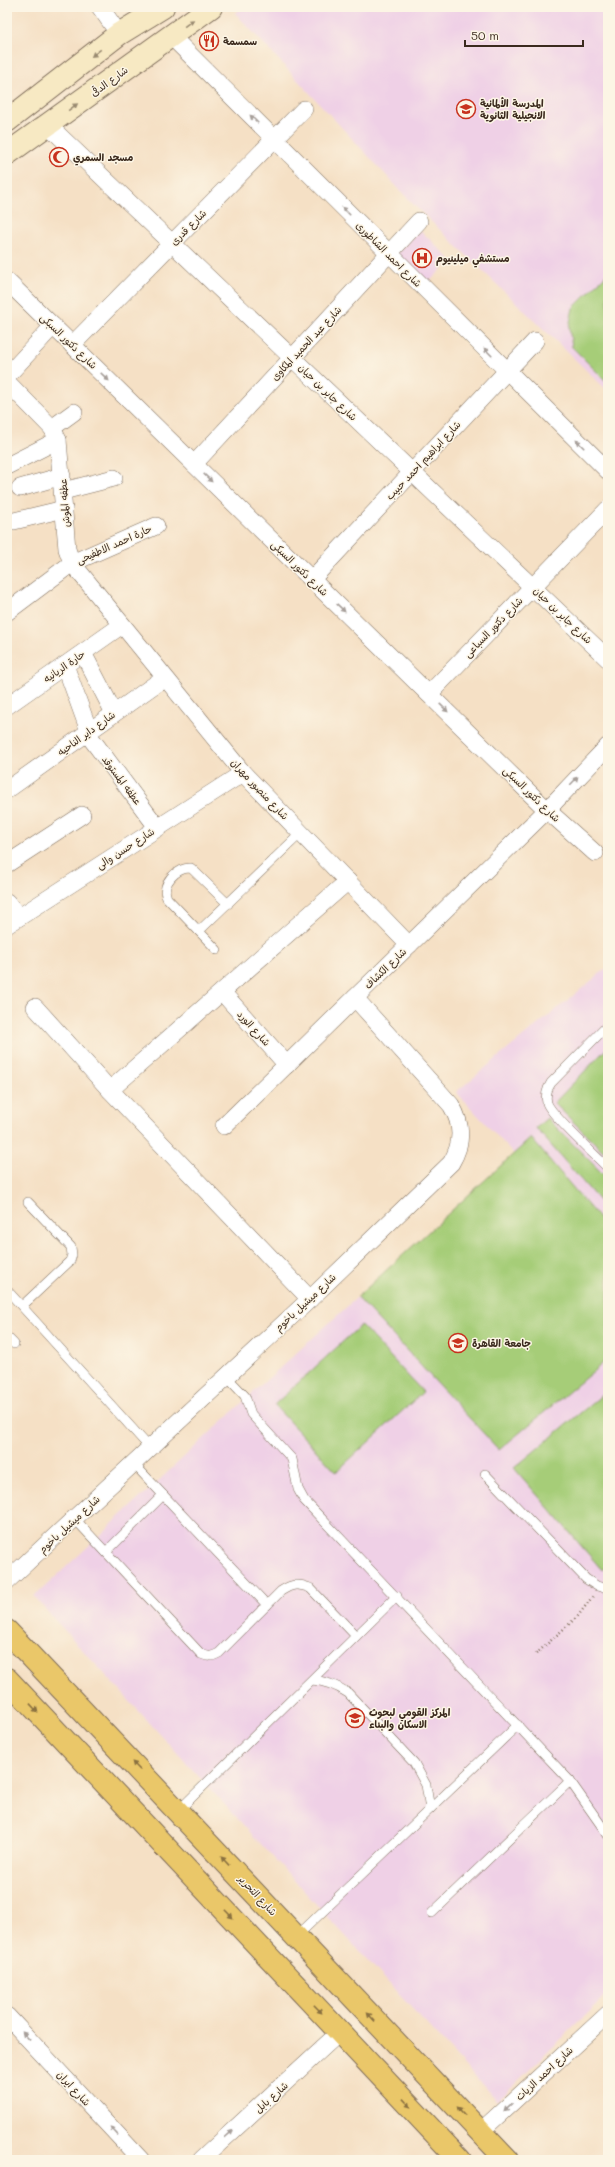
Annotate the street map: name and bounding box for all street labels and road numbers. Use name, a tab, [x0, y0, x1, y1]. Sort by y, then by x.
street label: شارع الدقى	[87, 62, 131, 100]
street label: شارع قدرى	[167, 206, 210, 249]
street label: شارع احمد الشاطورى	[352, 218, 425, 291]
street label: شارع عبد الحميد المكاوى	[268, 302, 345, 384]
street label: شارع دكتور السبكى	[37, 310, 101, 373]
street label: شارع جابر بن حيان	[295, 360, 361, 424]
street label: شارع ابراهيم احمد حبيب	[383, 417, 464, 503]
street label: عطفه الموش	[55, 478, 73, 528]
street label: حارة احمد الاطفيحى	[74, 521, 154, 568]
street label: شارع دكتور السبكى	[268, 537, 332, 600]
street label: شارع جابر بن حيان	[530, 583, 596, 647]
street label: شارع دكتور السباعى	[460, 593, 526, 661]
street label: حارة الريانيه	[40, 646, 88, 685]
street label: شارع داير الناحيه	[54, 707, 119, 760]
street label: عطفه المستوقد	[99, 753, 145, 807]
street label: شارع منصور مهران	[227, 755, 292, 823]
street label: شارع دكتور السبكى	[500, 763, 564, 826]
street label: شارع حسن والى	[93, 824, 158, 873]
street label: شارع الكشاف	[361, 944, 410, 992]
street label: شارع الورد	[233, 1007, 274, 1050]
street label: شارع ميشيل باخوم	[271, 1270, 340, 1335]
street label: شارع ميشيل باخوم	[35, 1492, 104, 1557]
street label: شارع التحرير	[234, 1871, 281, 1919]
street label: شارع احمد الزيات	[512, 2043, 577, 2104]
street label: شارع ايران	[53, 2067, 94, 2109]
street label: شارع بابل	[251, 2078, 292, 2117]

